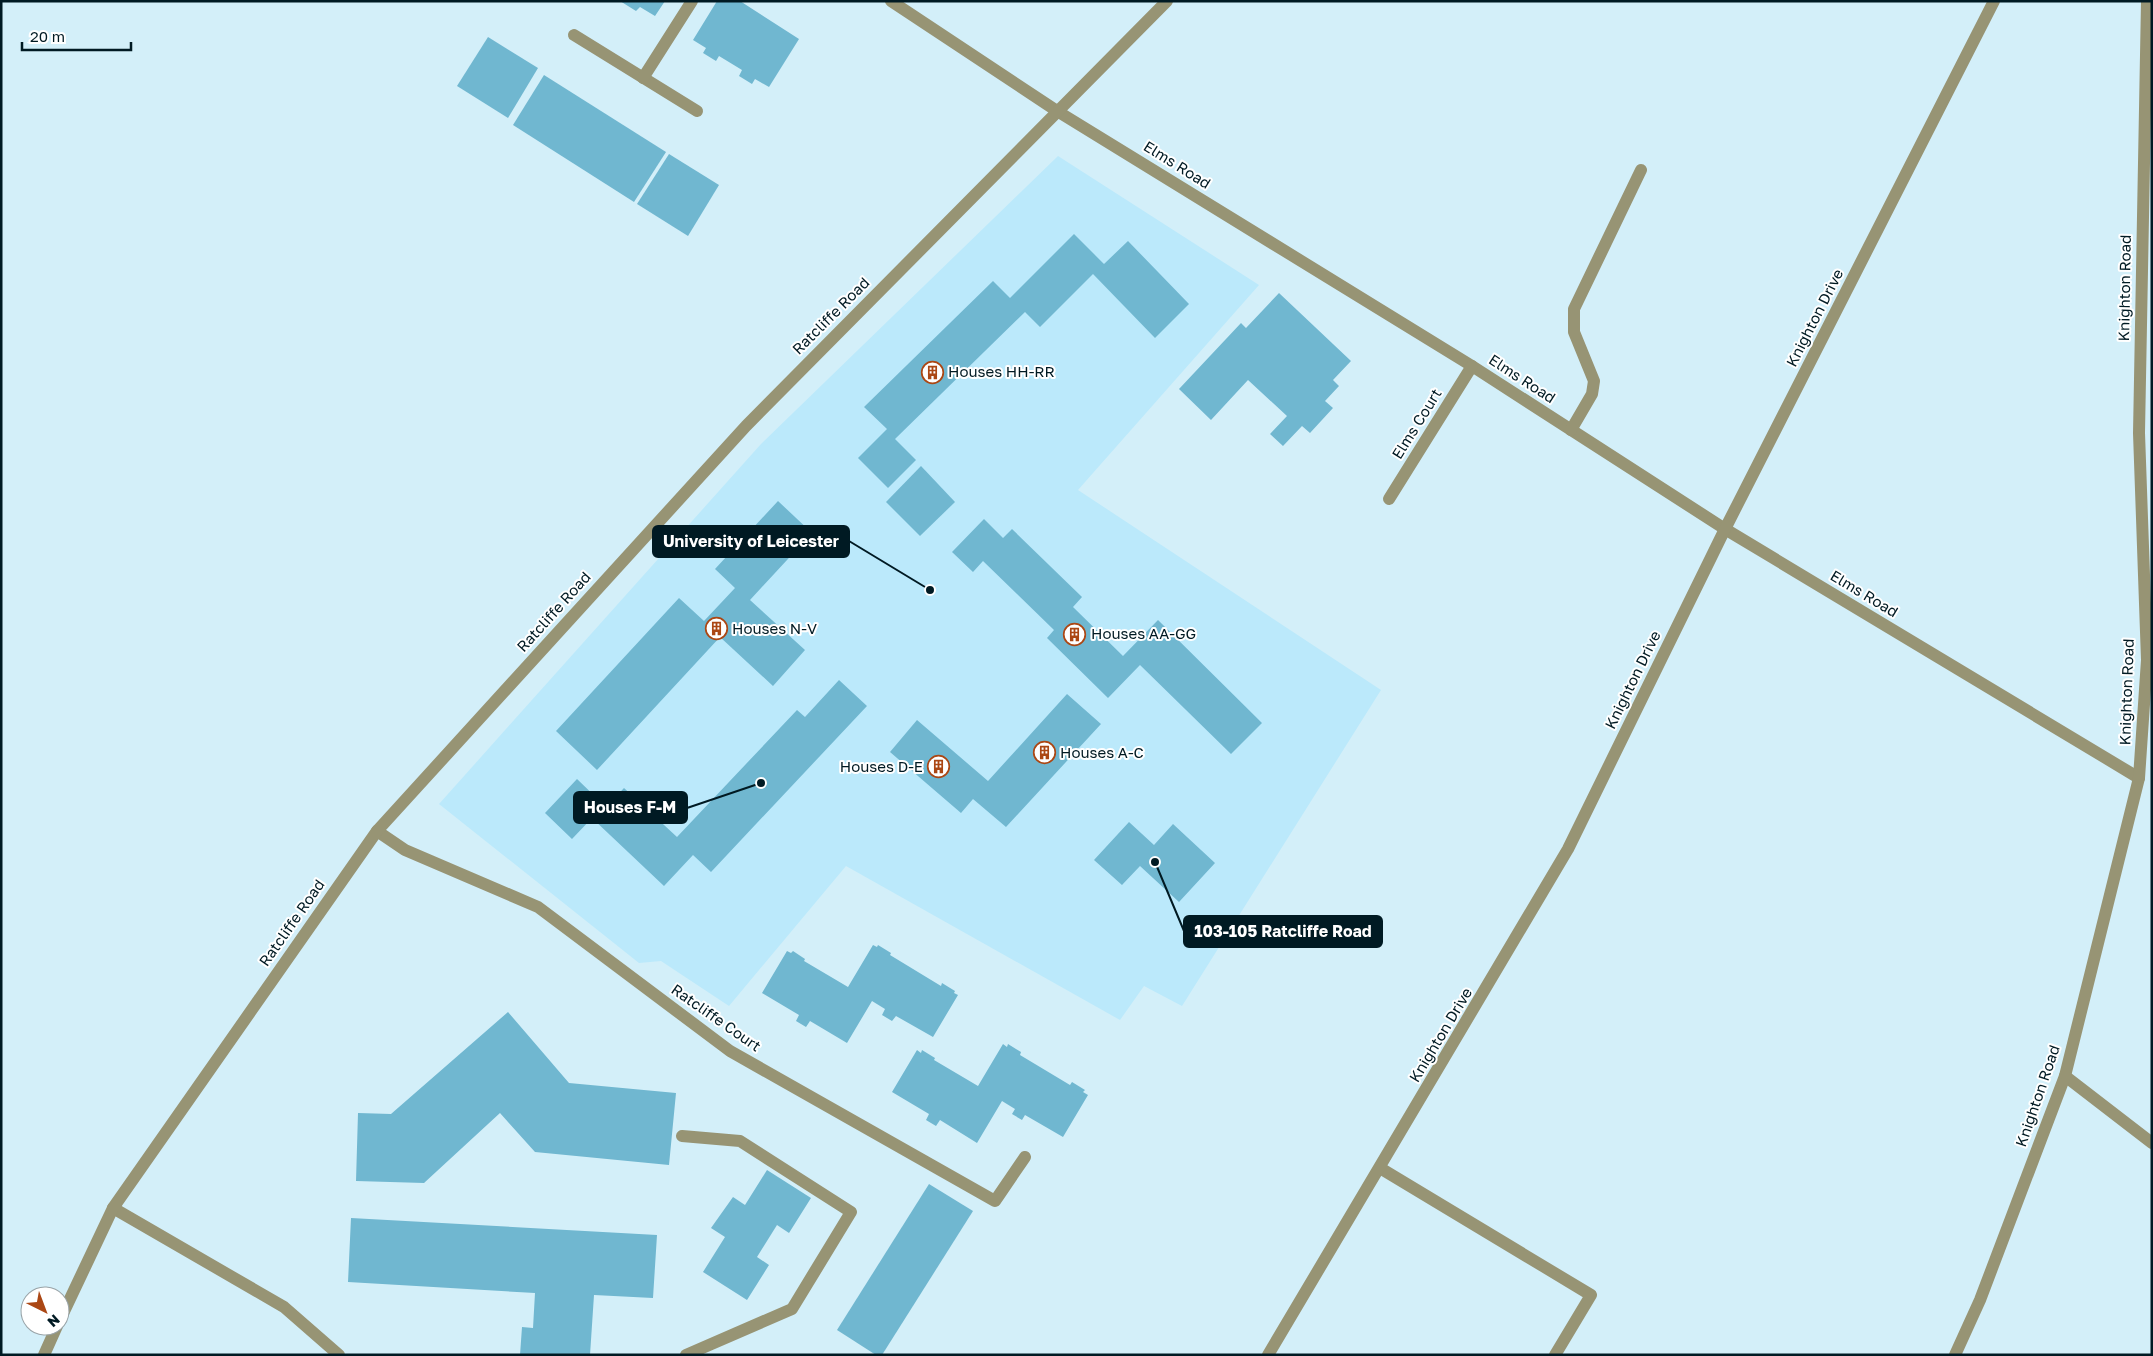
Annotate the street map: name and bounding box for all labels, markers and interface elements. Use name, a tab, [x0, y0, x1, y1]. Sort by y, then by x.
scale bar	[22, 20, 131, 52]
text: 20 m	[30, 27, 65, 45]
street label: Elms Road	[1141, 136, 1214, 192]
street label: Knighton Road	[2114, 235, 2134, 341]
street label: Knighton Drive	[1782, 266, 1847, 369]
street label: Ratcliffe Road	[788, 273, 873, 358]
street label: Elms Road	[1486, 350, 1559, 406]
building icon: Houses HH-RR	[920, 360, 944, 384]
place label: Houses HH-RR	[948, 362, 1055, 380]
street label: Elms Court	[1387, 385, 1445, 462]
callout: University of Leicester	[653, 526, 849, 557]
text: University of Leicester	[663, 531, 839, 551]
street label: Elms Road	[1827, 566, 1902, 620]
street label: Ratcliffe Road	[513, 568, 594, 655]
building icon: Houses N-V	[704, 617, 728, 641]
place label: Houses N-V	[732, 619, 817, 637]
building icon: Houses AA-GG	[1063, 622, 1087, 646]
place label: Houses AA-GG	[1091, 624, 1196, 642]
street label: Knighton Drive	[1601, 627, 1664, 732]
street label: Knighton Road	[2115, 638, 2137, 746]
building icon: Houses A-C	[1032, 741, 1056, 765]
place label: Houses A-C	[1060, 743, 1144, 761]
building icon: Houses D-E	[927, 755, 951, 779]
place label: Houses D-E	[840, 757, 923, 775]
callout: Houses F-M	[574, 792, 687, 823]
text: Houses F-M	[584, 797, 676, 817]
street label: Ratcliffe Road	[255, 876, 328, 969]
callout: 103-105 Ratcliffe Road	[1184, 916, 1382, 947]
text: 103-105 Ratcliffe Road	[1194, 921, 1372, 941]
street label: Ratcliffe Court	[668, 980, 765, 1055]
street label: Knighton Drive	[1405, 984, 1476, 1085]
street label: Knighton Road	[2011, 1042, 2063, 1149]
north arrow	[20, 1286, 70, 1336]
text: N	[44, 1311, 64, 1331]

